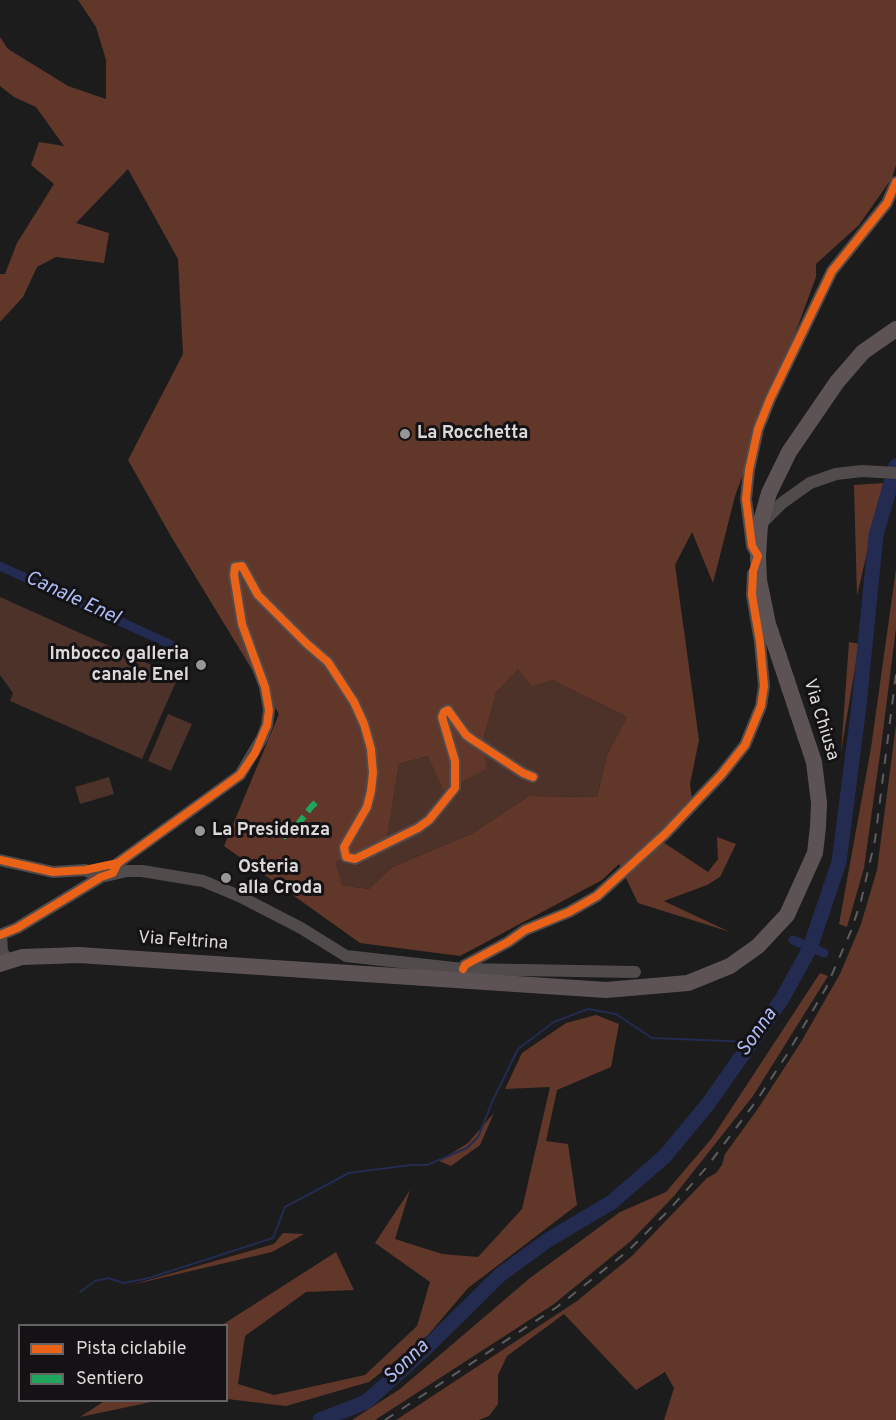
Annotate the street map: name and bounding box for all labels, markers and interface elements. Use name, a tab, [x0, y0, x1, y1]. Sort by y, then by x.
place label: La Rocchetta	[417, 423, 528, 445]
marker: La Rocchetta	[398, 427, 412, 441]
water label: Canale Enel	[21, 567, 123, 631]
place label: Imbocco galleria canale Enel	[49, 644, 189, 686]
marker: Imbocco galleria canale Enel	[194, 658, 208, 672]
street label: Via Chiusa	[797, 677, 843, 763]
place label: La Presidenza	[212, 820, 330, 842]
marker: La Presidenza	[193, 824, 207, 838]
place label: Osteria alla Croda	[238, 857, 322, 900]
marker: Osteria alla Croda	[219, 871, 233, 885]
street label: Via Feltrina	[137, 928, 229, 956]
water label: Sonna	[733, 1004, 783, 1062]
legend	[18, 1324, 228, 1402]
water label: Sonna	[379, 1336, 435, 1390]
text: Pista ciclabile	[76, 1338, 186, 1361]
text: Sentiero	[76, 1368, 144, 1391]

